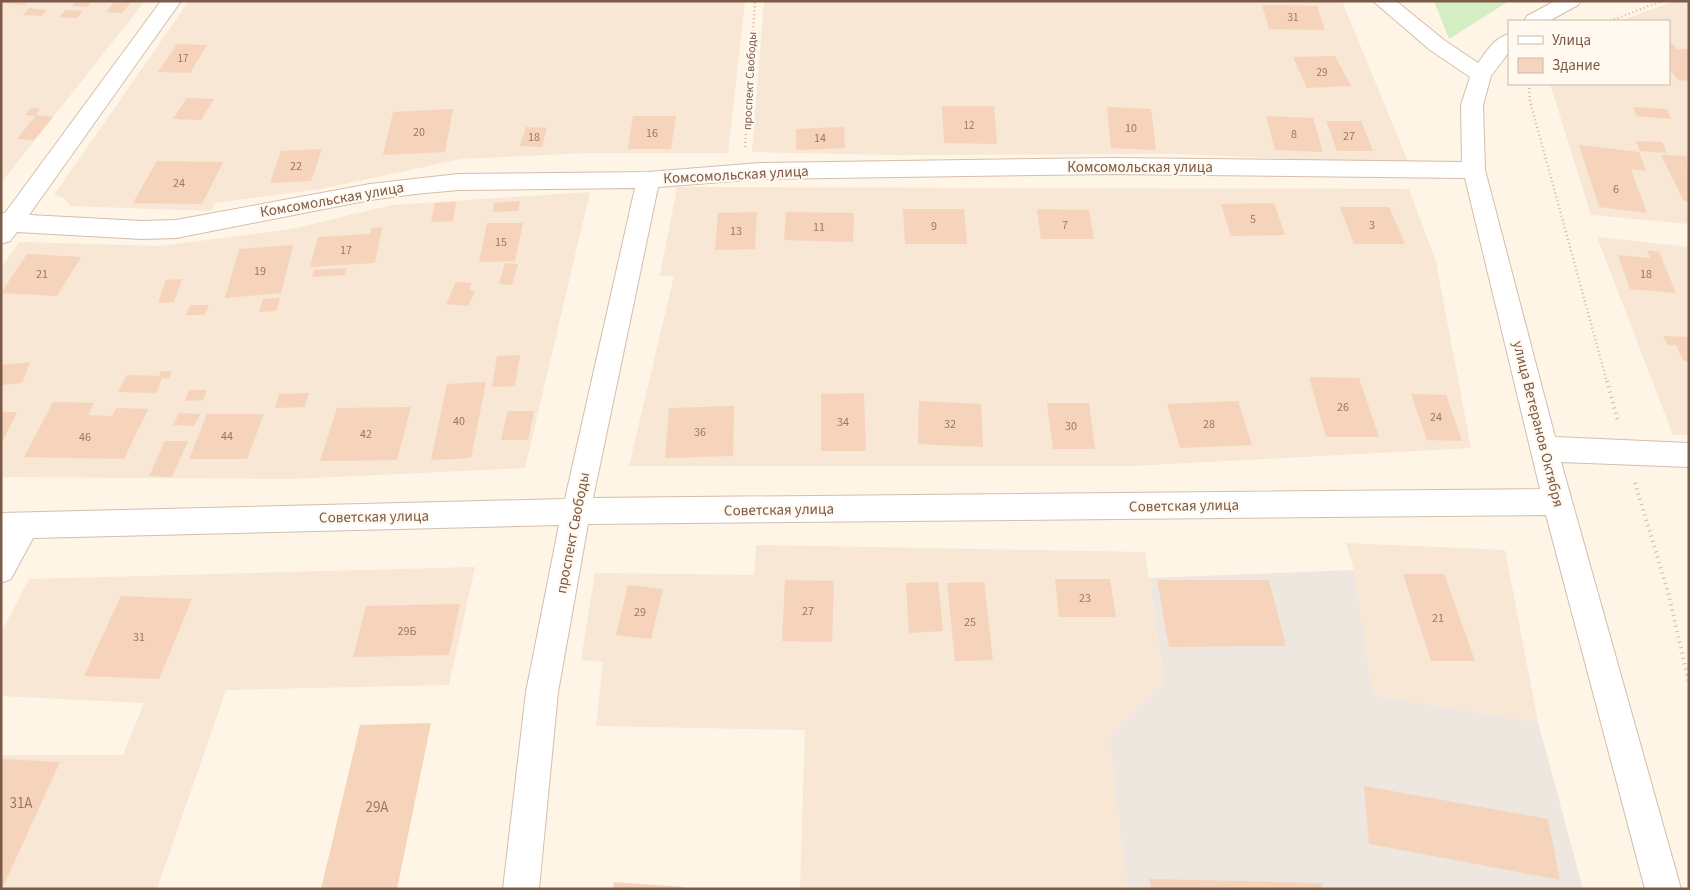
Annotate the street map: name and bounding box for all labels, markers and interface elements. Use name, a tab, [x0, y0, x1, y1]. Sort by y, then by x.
house number: 31	[1288, 10, 1298, 25]
legend	[1508, 20, 1670, 85]
text: Улица	[1552, 30, 1591, 51]
street label: проспект Свободы	[739, 31, 761, 131]
house number: 17	[178, 51, 188, 66]
text: Здание	[1552, 55, 1600, 76]
house number: 29	[1317, 65, 1327, 80]
house number: 12	[964, 118, 974, 133]
house number: 10	[1125, 120, 1137, 137]
house number: 20	[413, 124, 425, 141]
house number: 16	[646, 125, 658, 142]
house number: 8	[1291, 126, 1297, 143]
house number: 27	[1343, 128, 1355, 145]
house number: 18	[528, 129, 540, 146]
house number: 14	[814, 130, 826, 147]
street label: Комсомольская улица	[1067, 157, 1213, 178]
house number: 22	[290, 158, 302, 175]
street label: Комсомольская улица	[663, 161, 809, 189]
house number: 24	[173, 175, 185, 192]
street label: Комсомольская улица	[259, 177, 405, 223]
house number: 6	[1613, 181, 1619, 198]
house number: 5	[1250, 211, 1256, 228]
house number: 7	[1062, 217, 1068, 234]
house number: 3	[1369, 217, 1375, 234]
house number: 9	[931, 218, 937, 235]
house number: 11	[813, 219, 825, 236]
house number: 13	[730, 223, 742, 240]
house number: 15	[495, 234, 507, 251]
house number: 17	[340, 242, 352, 259]
house number: 19	[254, 263, 266, 280]
house number: 21	[36, 266, 48, 283]
house number: 18	[1640, 266, 1652, 283]
street label: улица Ветеранов Октября	[1507, 339, 1569, 509]
house number: 26	[1337, 399, 1349, 416]
house number: 24	[1430, 409, 1442, 426]
house number: 40	[453, 413, 465, 430]
house number: 34	[837, 414, 849, 431]
house number: 32	[944, 416, 956, 433]
house number: 28	[1203, 416, 1215, 433]
house number: 30	[1065, 418, 1077, 435]
house number: 36	[694, 424, 706, 441]
house number: 42	[360, 426, 372, 443]
house number: 44	[221, 428, 233, 445]
house number: 46	[79, 429, 91, 446]
street label: проспект Свободы	[551, 471, 595, 595]
street label: Советская улица	[1129, 495, 1239, 517]
street label: Советская улица	[724, 499, 834, 521]
street label: Советская улица	[319, 506, 429, 528]
house number: 23	[1079, 590, 1091, 607]
house number: 27	[802, 603, 814, 620]
house number: 29	[634, 604, 646, 621]
house number: 21	[1432, 610, 1444, 627]
house number: 25	[964, 614, 976, 631]
house number: 29Б	[398, 623, 416, 640]
house number: 31	[133, 629, 145, 646]
house number: 31А	[9, 793, 33, 814]
house number: 29А	[365, 797, 389, 818]

